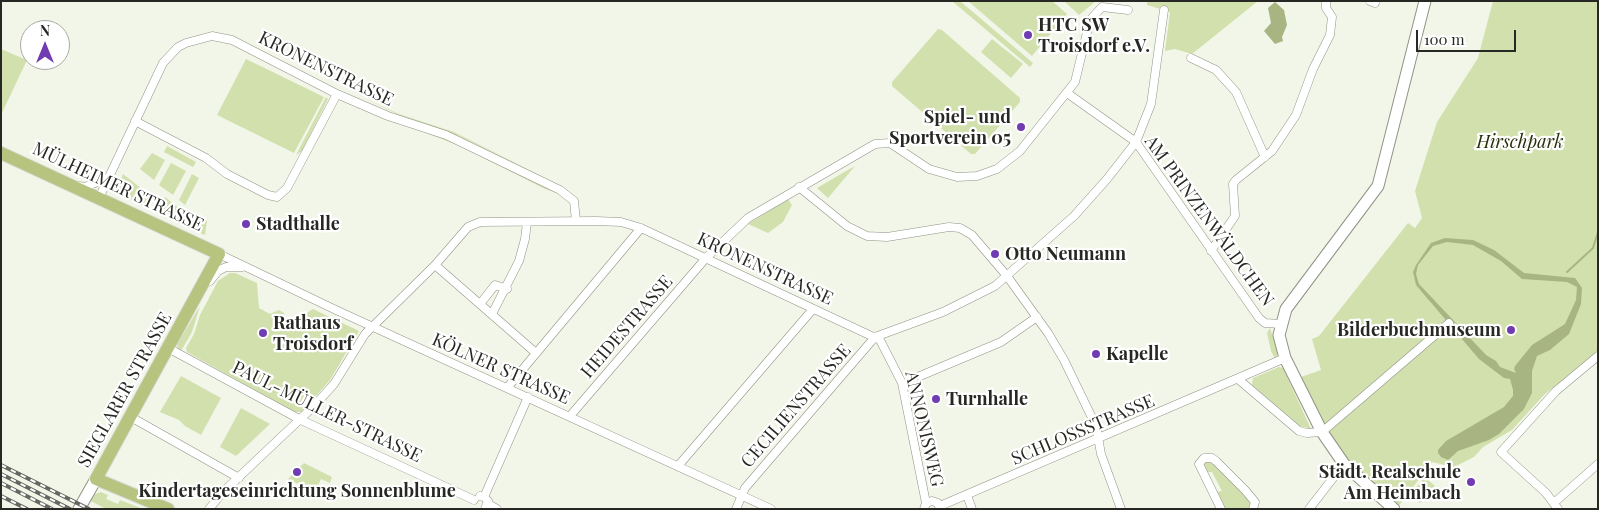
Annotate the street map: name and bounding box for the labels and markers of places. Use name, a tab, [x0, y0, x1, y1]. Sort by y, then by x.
place label: HTC SW Troisdorf e.V.	[1038, 14, 1150, 56]
marker: HTC SW Troisdorf e.V.	[1022, 29, 1034, 41]
place label: Spiel- und Sportverein 05	[889, 106, 1011, 148]
marker: Spiel- und Sportverein 05	[1015, 121, 1027, 133]
place label: Stadthalle	[256, 213, 340, 235]
marker: Stadthalle	[240, 218, 252, 230]
place label: Otto Neumann	[1005, 243, 1126, 265]
marker: Otto Neumann	[989, 248, 1001, 260]
place label: Rathaus Troisdorf	[273, 312, 353, 354]
place label: Bilderbuchmuseum	[1337, 319, 1501, 341]
marker: Bilderbuchmuseum	[1505, 324, 1517, 336]
marker: Rathaus Troisdorf	[257, 327, 269, 339]
place label: Kapelle	[1106, 343, 1168, 365]
marker: Kapelle	[1090, 348, 1102, 360]
place label: Turnhalle	[946, 388, 1028, 410]
marker: Turnhalle	[930, 393, 942, 405]
place label: Städt. Realschule Am Heimbach	[1319, 461, 1461, 504]
marker: Kindertageseinrichtung Sonnenblume	[291, 466, 303, 478]
marker: Städt. Realschule Am Heimbach	[1465, 476, 1477, 488]
place label: Kindertageseinrichtung Sonnenblume	[138, 480, 456, 502]

